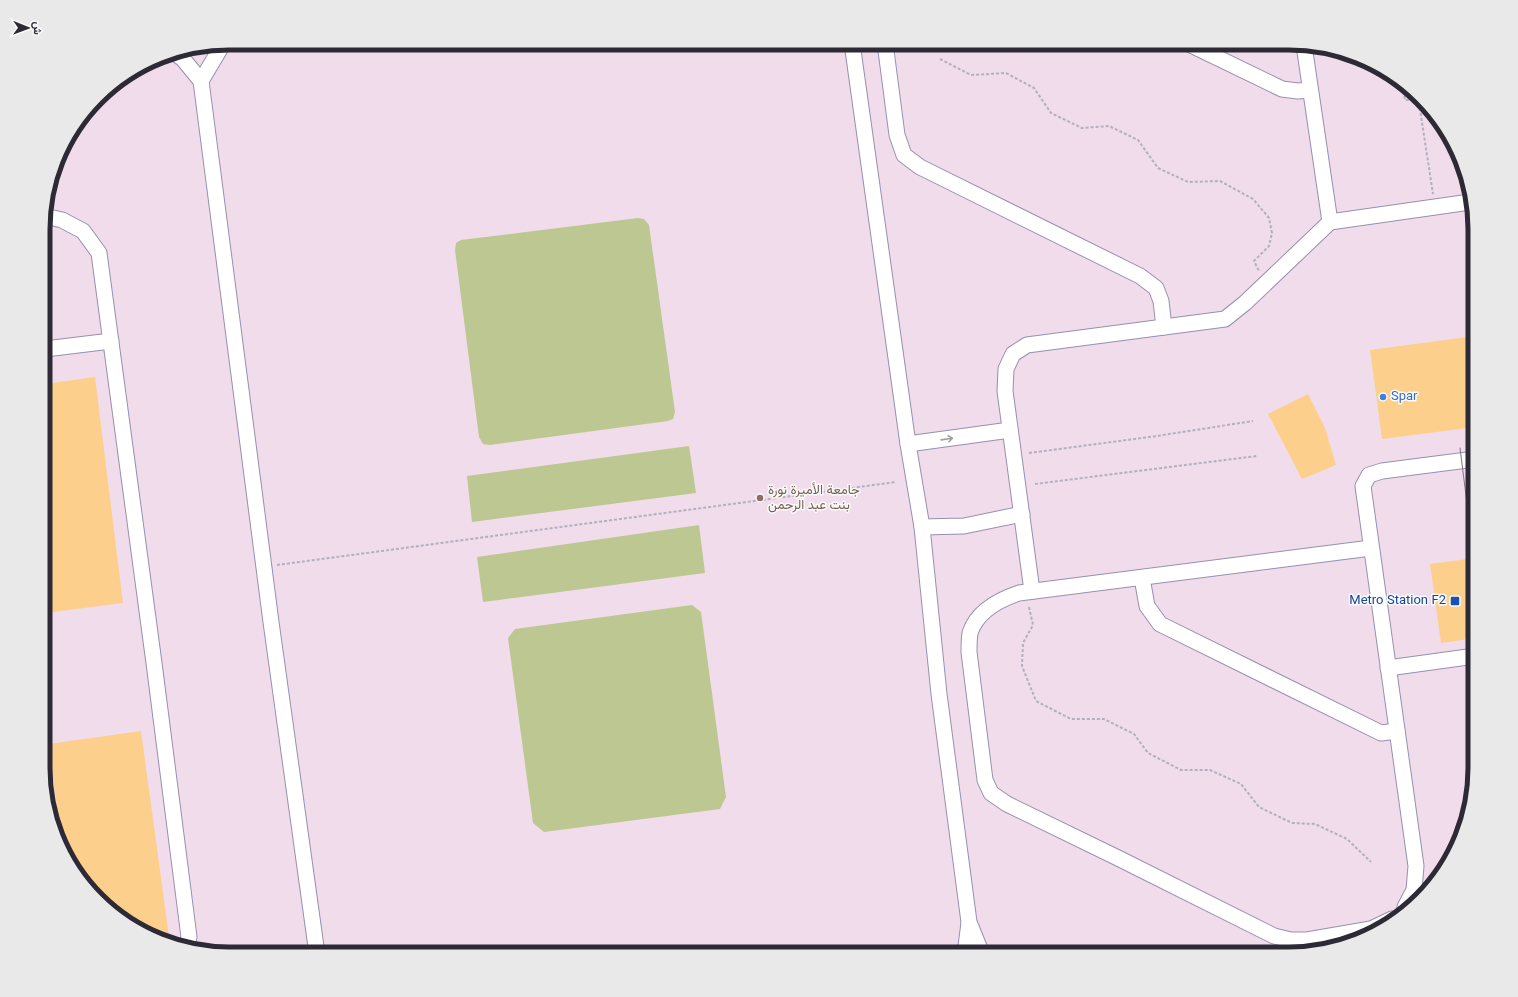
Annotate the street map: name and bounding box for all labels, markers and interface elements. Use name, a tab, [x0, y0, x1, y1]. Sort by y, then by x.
north arrow	[8, 8, 48, 48]
text: ش	[28, 21, 45, 35]
place label: Spar	[1391, 387, 1418, 407]
marker: Spar	[1378, 392, 1388, 402]
one-way arrow	[940, 435, 953, 443]
place label: جامعة الأميرة نورة بنت عبد الرحمن	[768, 481, 860, 516]
marker: جامعة الأميرة نورة بنت عبد الرحمن	[755, 493, 765, 503]
place label: Metro Station F2	[1349, 591, 1446, 611]
marker: Metro Station F2	[1449, 595, 1461, 607]

